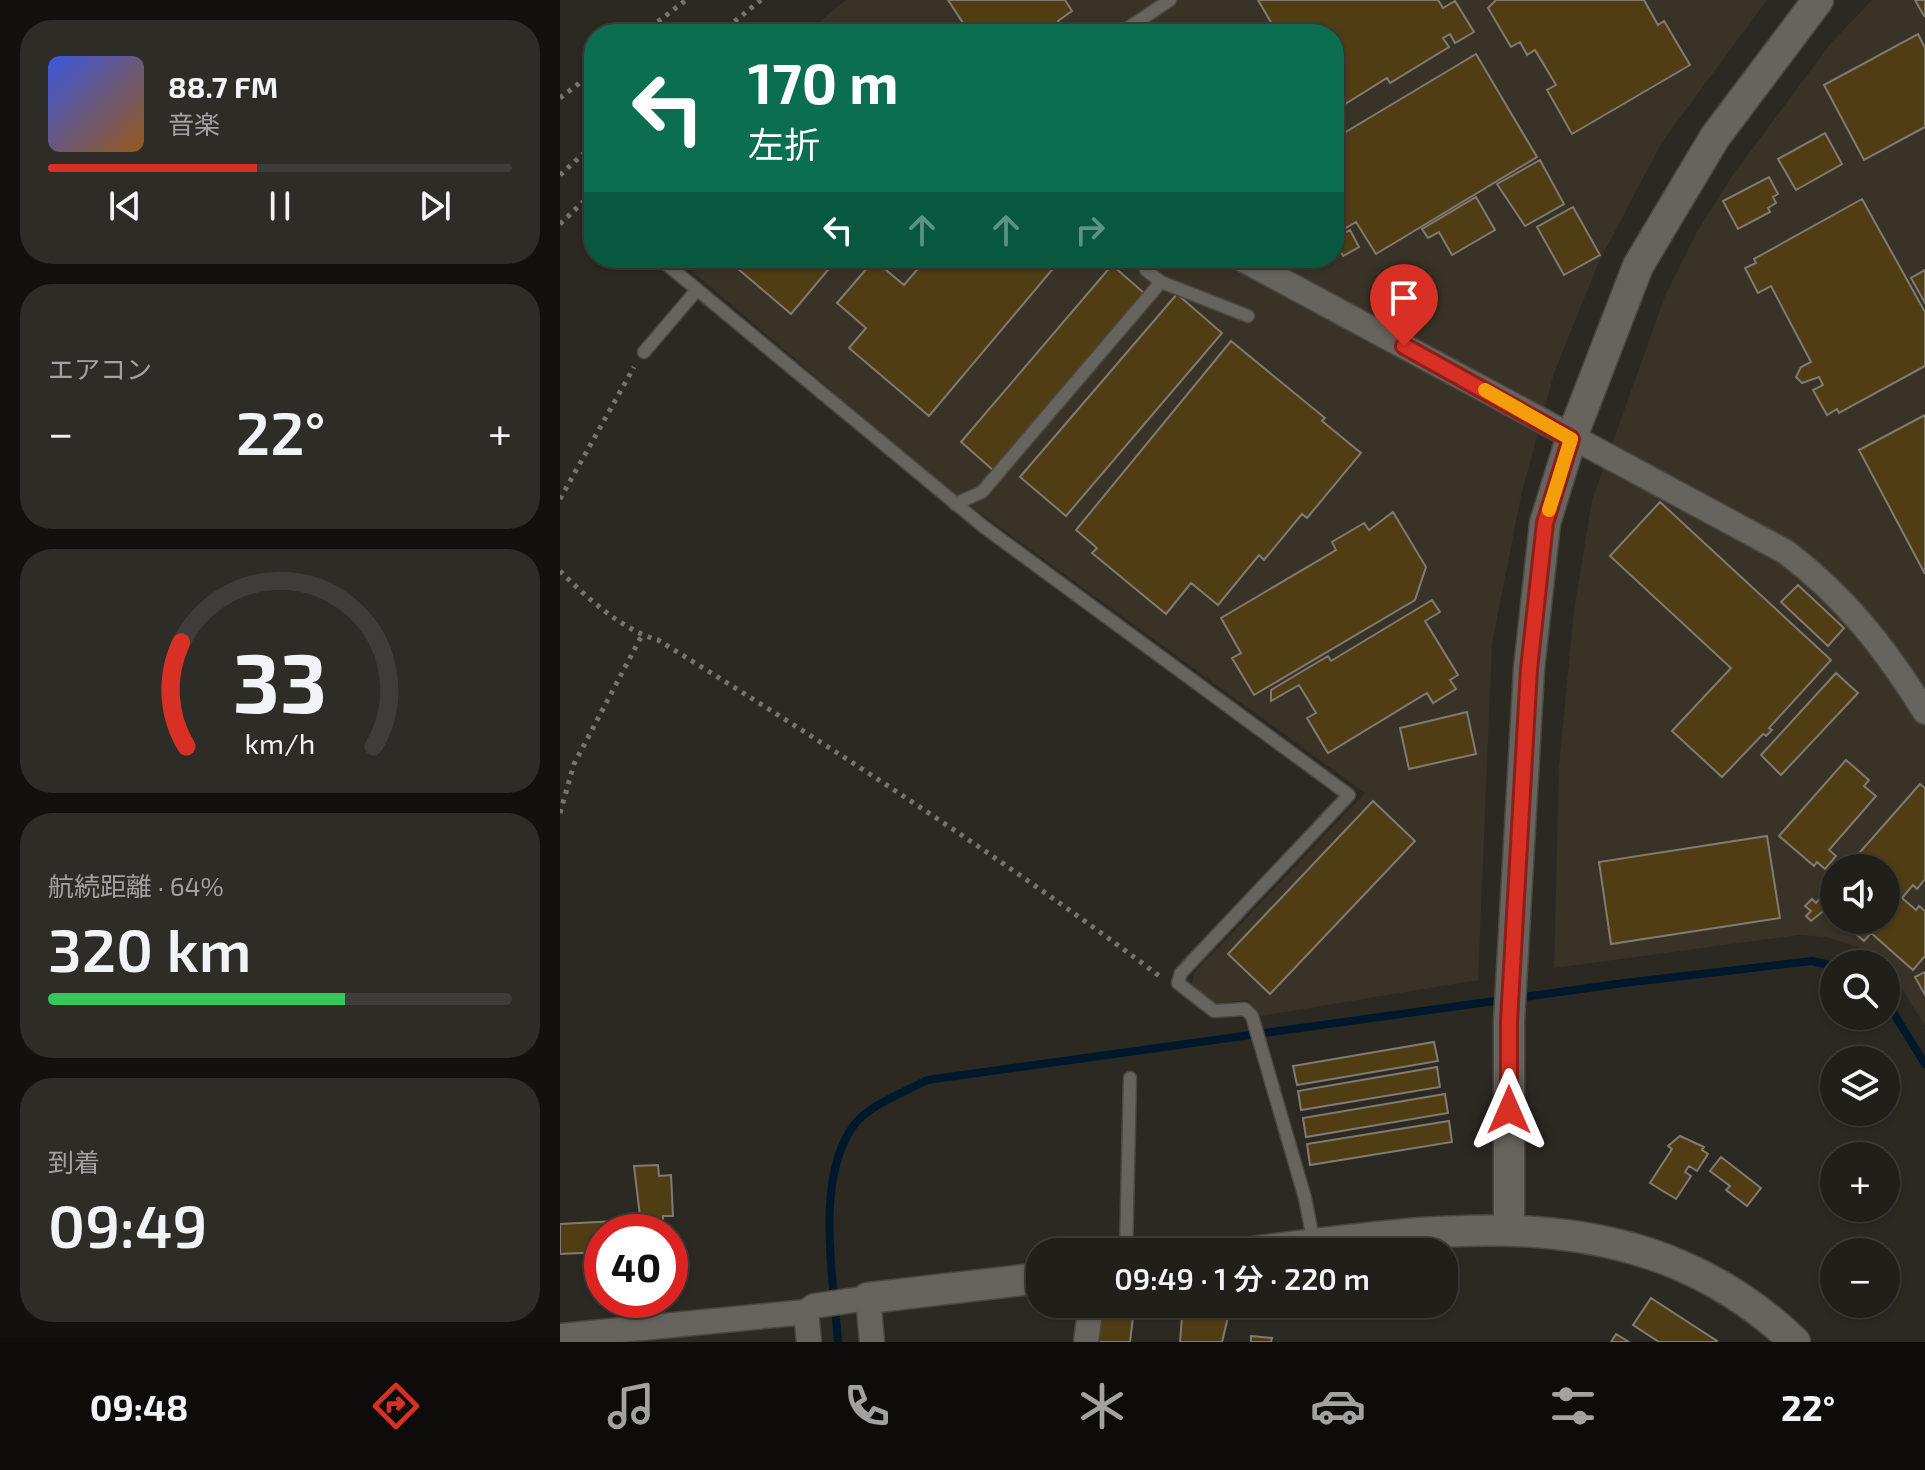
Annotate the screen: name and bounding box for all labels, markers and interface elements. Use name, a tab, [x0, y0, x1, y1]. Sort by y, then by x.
text: 170 m	[748, 48, 899, 115]
icon: left	[616, 56, 720, 160]
text: 88.7 FM	[168, 68, 278, 104]
text: 音楽	[168, 108, 220, 139]
text: 左折	[748, 122, 820, 165]
icon: previous	[103, 184, 147, 228]
icon: pause	[258, 184, 302, 228]
icon: next	[413, 184, 457, 228]
icon: left	[816, 208, 860, 252]
icon: ahead	[900, 208, 944, 252]
icon: ahead	[984, 208, 1028, 252]
icon: right	[1068, 208, 1112, 252]
pin	[1370, 264, 1438, 346]
icon: arrive	[1382, 276, 1426, 320]
text: エアコン	[48, 353, 152, 384]
text: 22°	[236, 395, 326, 467]
text: −	[48, 405, 74, 458]
text: +	[488, 405, 512, 458]
text: 33	[233, 630, 327, 730]
text: km/h	[245, 725, 315, 760]
map controls	[1820, 854, 1900, 1318]
button: sound	[1820, 854, 1900, 934]
text: 航続距離 · 64%	[48, 870, 224, 901]
text: 320 km	[48, 912, 251, 984]
button: search	[1820, 950, 1900, 1030]
button: layers	[1820, 1046, 1900, 1126]
position arrow	[1467, 1068, 1551, 1152]
button: +	[1820, 1142, 1900, 1222]
text: 到着	[48, 1146, 100, 1177]
text: 09:49	[48, 1188, 208, 1260]
speed limit sign: 40	[584, 1214, 688, 1318]
button: −	[1820, 1238, 1900, 1318]
text: 09:49 · 1 分 · 220 m	[1114, 1260, 1370, 1296]
icon: directions	[368, 1378, 424, 1434]
icon: music	[603, 1378, 659, 1434]
icon: phone	[839, 1378, 895, 1434]
icon: climate	[1074, 1378, 1130, 1434]
icon: car	[1310, 1378, 1366, 1434]
icon: filters	[1545, 1378, 1601, 1434]
text: 09:48	[90, 1385, 188, 1428]
text: 22°	[1781, 1385, 1835, 1428]

